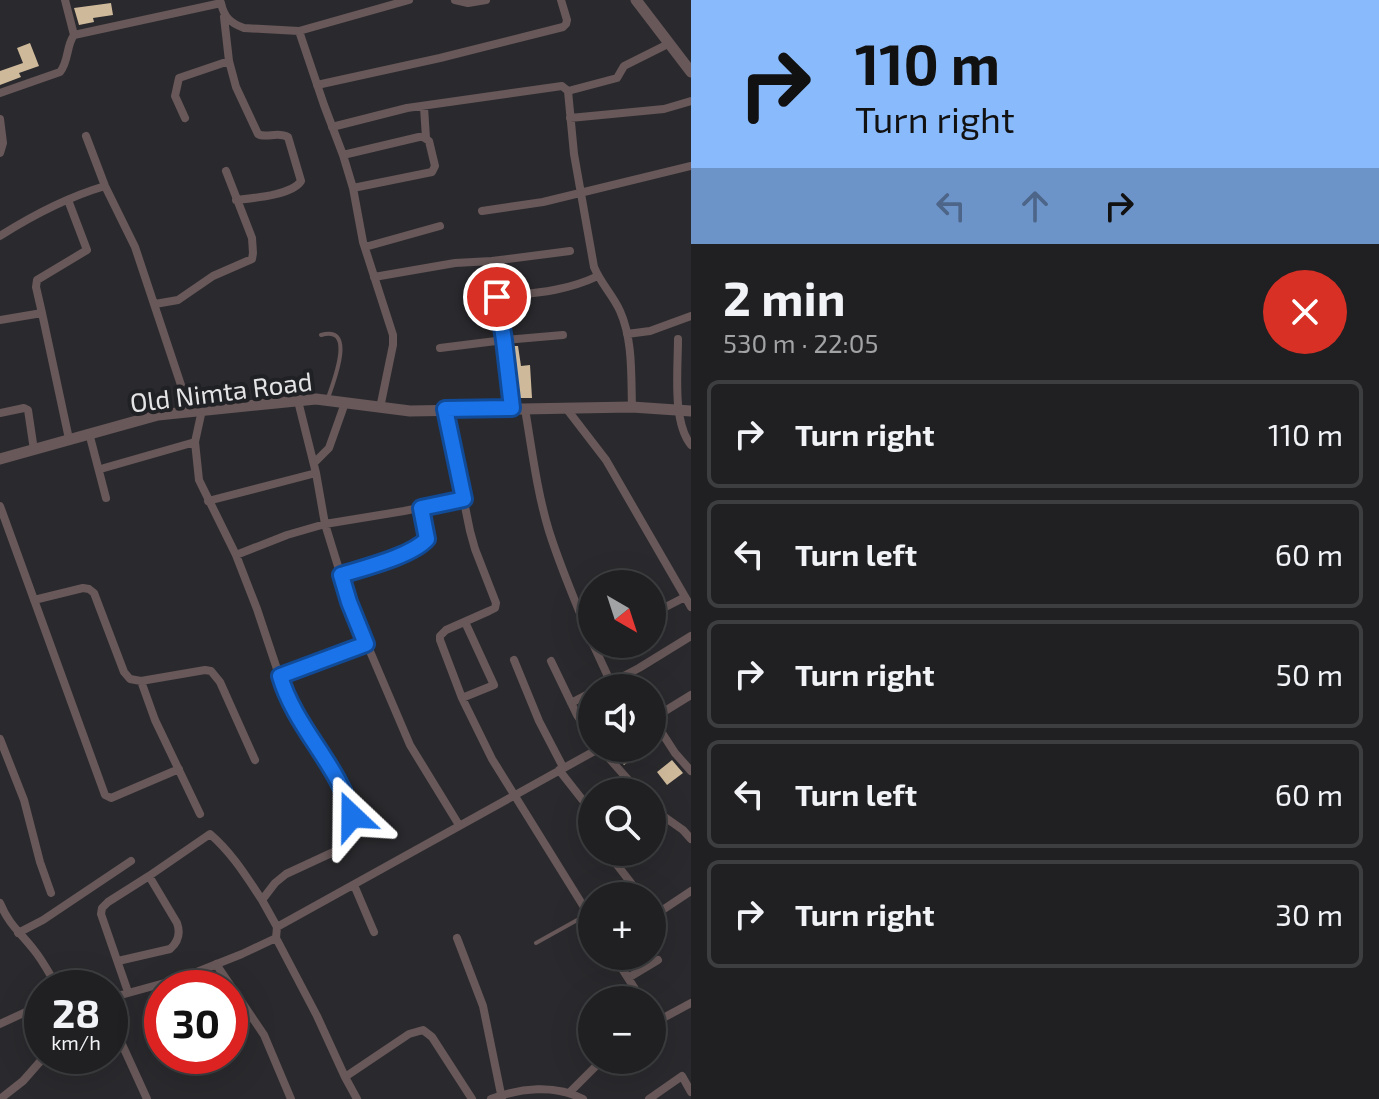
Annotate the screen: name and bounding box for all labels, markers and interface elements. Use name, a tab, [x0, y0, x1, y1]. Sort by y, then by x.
text: 110 m	[855, 29, 1000, 96]
icon: right	[723, 32, 827, 136]
text: Turn right	[855, 97, 1015, 140]
icon: left	[929, 184, 973, 228]
icon: ahead	[1013, 184, 1057, 228]
icon: right	[1097, 184, 1141, 228]
pin	[463, 263, 531, 331]
text: 2 min	[723, 268, 846, 326]
button: close	[1263, 270, 1347, 354]
icon: arrive	[475, 275, 519, 319]
text: 530 m · 22:05	[723, 327, 878, 358]
street label: Old Nimta Road	[128, 364, 314, 418]
icon: right	[727, 412, 771, 456]
text: Turn right	[795, 416, 935, 452]
text: 110 m	[1268, 416, 1343, 452]
icon: left	[727, 532, 771, 576]
text: Turn left	[795, 536, 917, 572]
text: 60 m	[1275, 536, 1343, 572]
north arrow	[578, 570, 666, 658]
map controls	[578, 570, 666, 1074]
icon: right	[727, 652, 771, 696]
text: Turn right	[795, 656, 935, 692]
text: 50 m	[1276, 656, 1343, 692]
button: sound	[578, 674, 666, 762]
icon: left	[727, 772, 771, 816]
position arrow	[310, 774, 394, 858]
text: Turn left	[795, 776, 917, 812]
text: 60 m	[1275, 776, 1343, 812]
button: search	[578, 778, 666, 866]
button: +	[578, 882, 666, 970]
icon: right	[727, 892, 771, 936]
text: Turn right	[795, 896, 935, 932]
text: 30 m	[1275, 896, 1343, 932]
speed limit sign: 30	[144, 970, 248, 1074]
button: −	[578, 986, 666, 1074]
text: 28	[52, 988, 100, 1036]
text: km/h	[51, 1030, 101, 1054]

